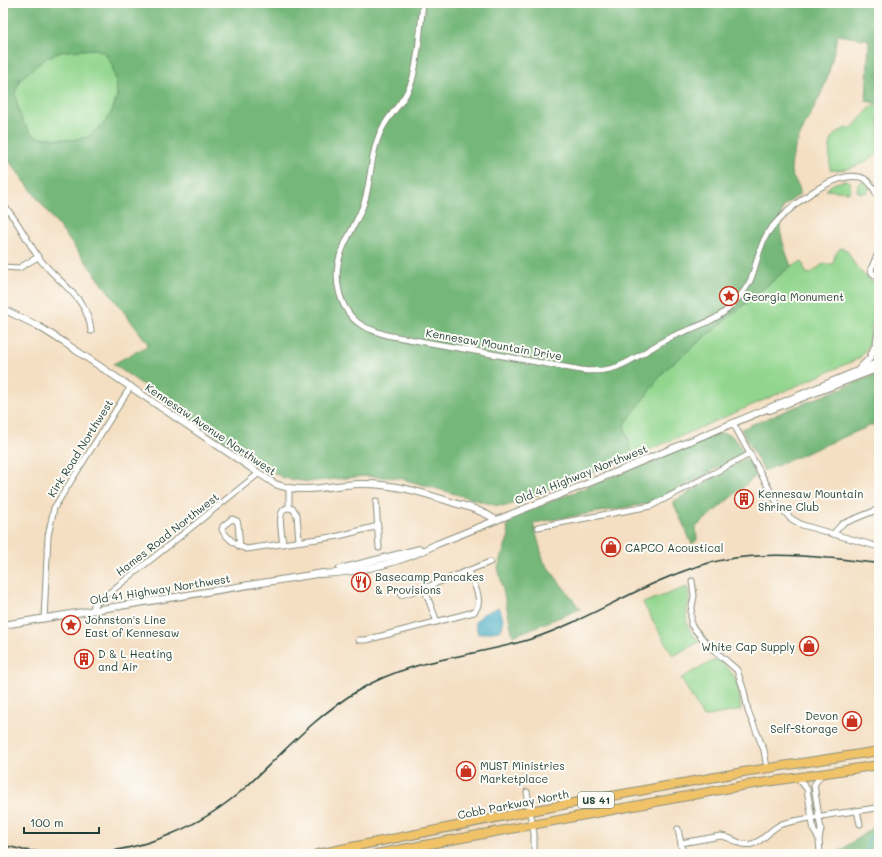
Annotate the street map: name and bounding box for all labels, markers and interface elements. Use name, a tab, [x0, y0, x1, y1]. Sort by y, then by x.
place icon: Georgia Monument	[718, 285, 740, 307]
place label: Georgia Monument	[743, 289, 844, 304]
street label: Kennesaw Mountain Drive	[425, 325, 563, 363]
street label: Kennesaw Avenue Northwest	[143, 379, 280, 479]
street label: Kirk Road Northwest	[44, 396, 116, 500]
street label: Old 41 Highway Northwest	[512, 440, 650, 508]
place label: Kennesaw Mountain Shrine Club	[758, 486, 863, 514]
building icon: Kennesaw Mountain Shrine Club	[733, 488, 755, 510]
street label: Hames Road Northwest	[112, 489, 222, 579]
shop icon: CAPCO Acoustical	[600, 536, 622, 558]
place label: CAPCO Acoustical	[625, 540, 724, 555]
place label: Basecamp Pancakes & Provisions	[375, 569, 484, 597]
street label: Old 41 Highway Northwest	[89, 570, 231, 608]
restaurant icon: Basecamp Pancakes & Provisions	[350, 571, 372, 593]
place label: Johnston's Line East of Kennesaw	[85, 612, 179, 640]
place icon: Johnston's Line East of Kennesaw	[60, 614, 82, 636]
shop icon: White Cap Supply	[798, 635, 820, 657]
place label: White Cap Supply	[701, 639, 795, 654]
place label: D & L Heating and Air	[98, 646, 172, 674]
building icon: D & L Heating and Air	[73, 648, 95, 670]
place label: Devon Self-Storage	[770, 708, 838, 736]
shop icon: Devon Self-Storage	[841, 710, 863, 732]
place label: MUST Ministries Marketplace	[480, 758, 565, 786]
shop icon: MUST Ministries Marketplace	[455, 760, 477, 782]
street label: Cobb Parkway North	[456, 786, 570, 822]
road number: US 41	[578, 792, 614, 808]
scale bar	[24, 809, 99, 835]
text: 100 m	[30, 814, 64, 830]

